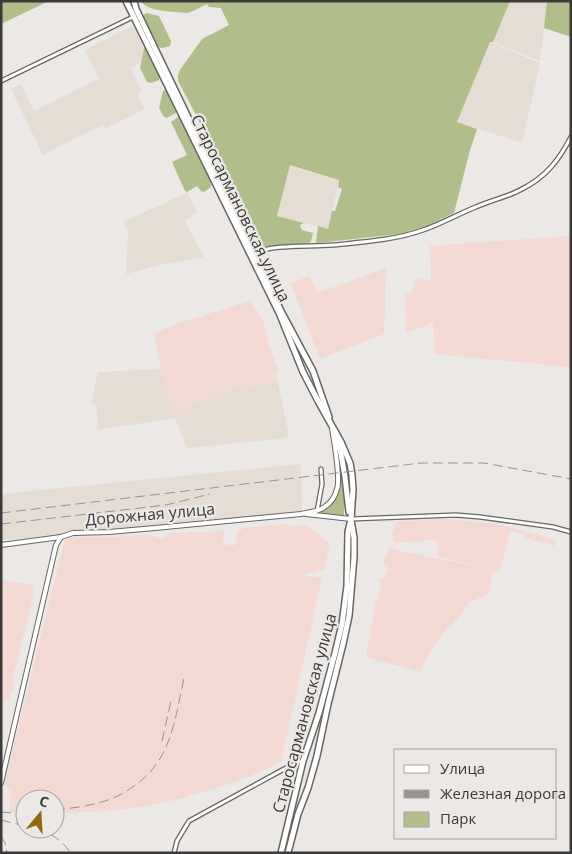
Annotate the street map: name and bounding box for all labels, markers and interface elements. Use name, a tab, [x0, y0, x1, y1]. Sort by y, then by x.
street label: Старосармановская улица	[186, 111, 296, 305]
street label: Дорожная улица	[84, 497, 216, 531]
street label: Старосармановская улица	[267, 611, 341, 815]
legend	[394, 749, 557, 839]
text: Улица	[440, 758, 485, 778]
text: Железная дорога	[440, 783, 566, 803]
north arrow	[15, 789, 65, 839]
text: С	[37, 791, 51, 812]
text: Парк	[440, 808, 476, 828]

